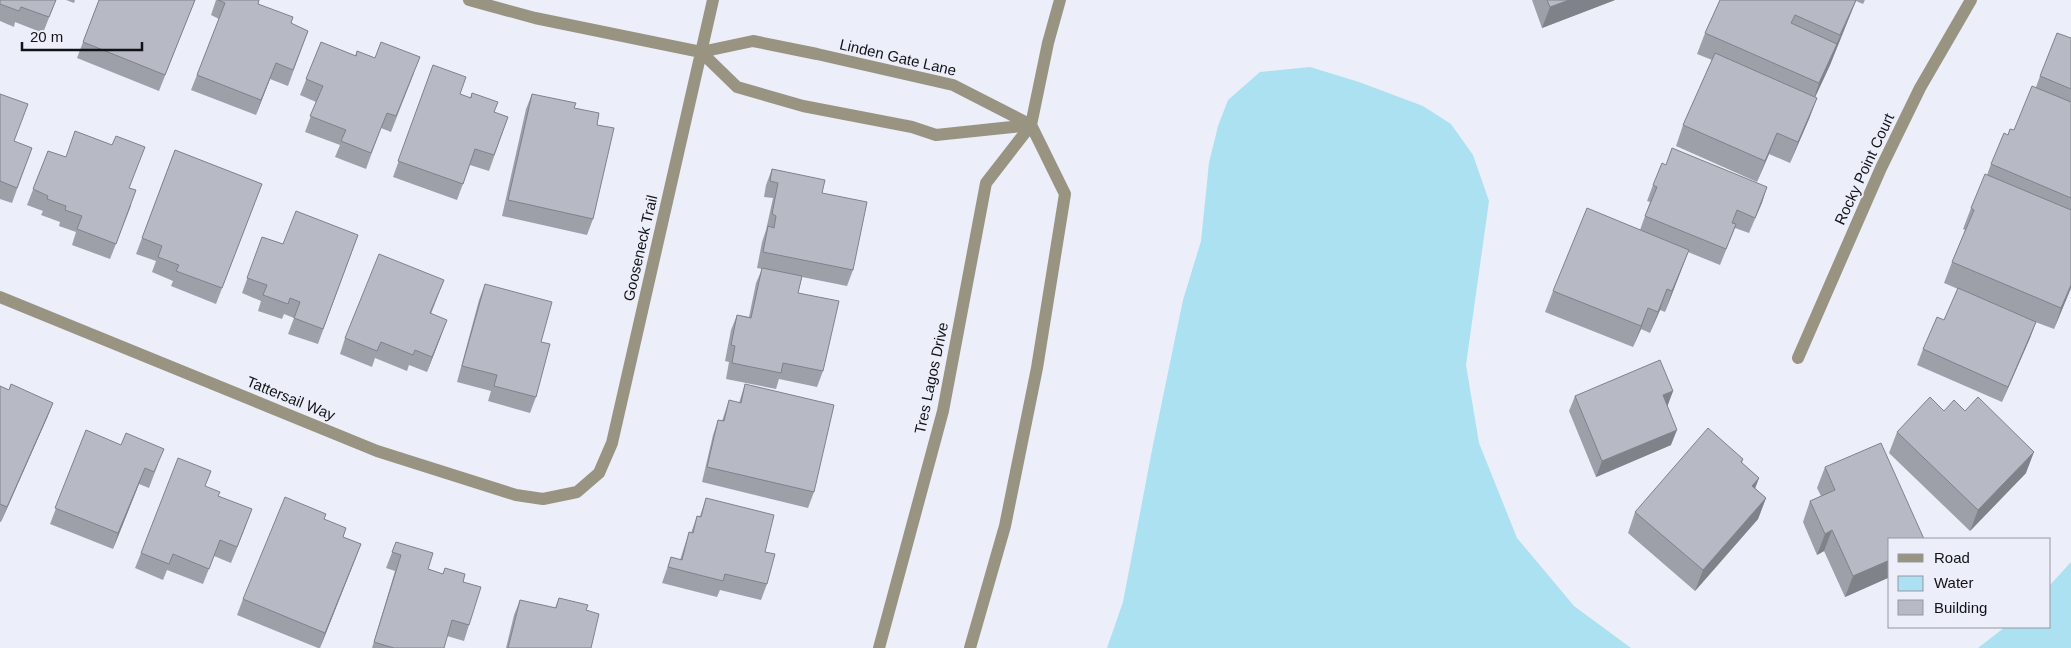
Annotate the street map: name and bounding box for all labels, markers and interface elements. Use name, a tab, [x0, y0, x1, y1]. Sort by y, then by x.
scale bar	[22, 20, 142, 52]
text: 20 m	[30, 28, 63, 45]
street label: Linden Gate Lane	[838, 35, 958, 79]
street label: Rocky Point Court	[1831, 110, 1898, 227]
street label: Gooseneck Trail	[620, 193, 660, 303]
street label: Tres Lagos Drive	[911, 321, 951, 435]
street label: Tattersail Way	[244, 373, 338, 424]
legend	[1888, 538, 2051, 628]
text: Road	[1934, 549, 1970, 566]
text: Water	[1934, 574, 1973, 591]
text: Building	[1934, 599, 1987, 616]

